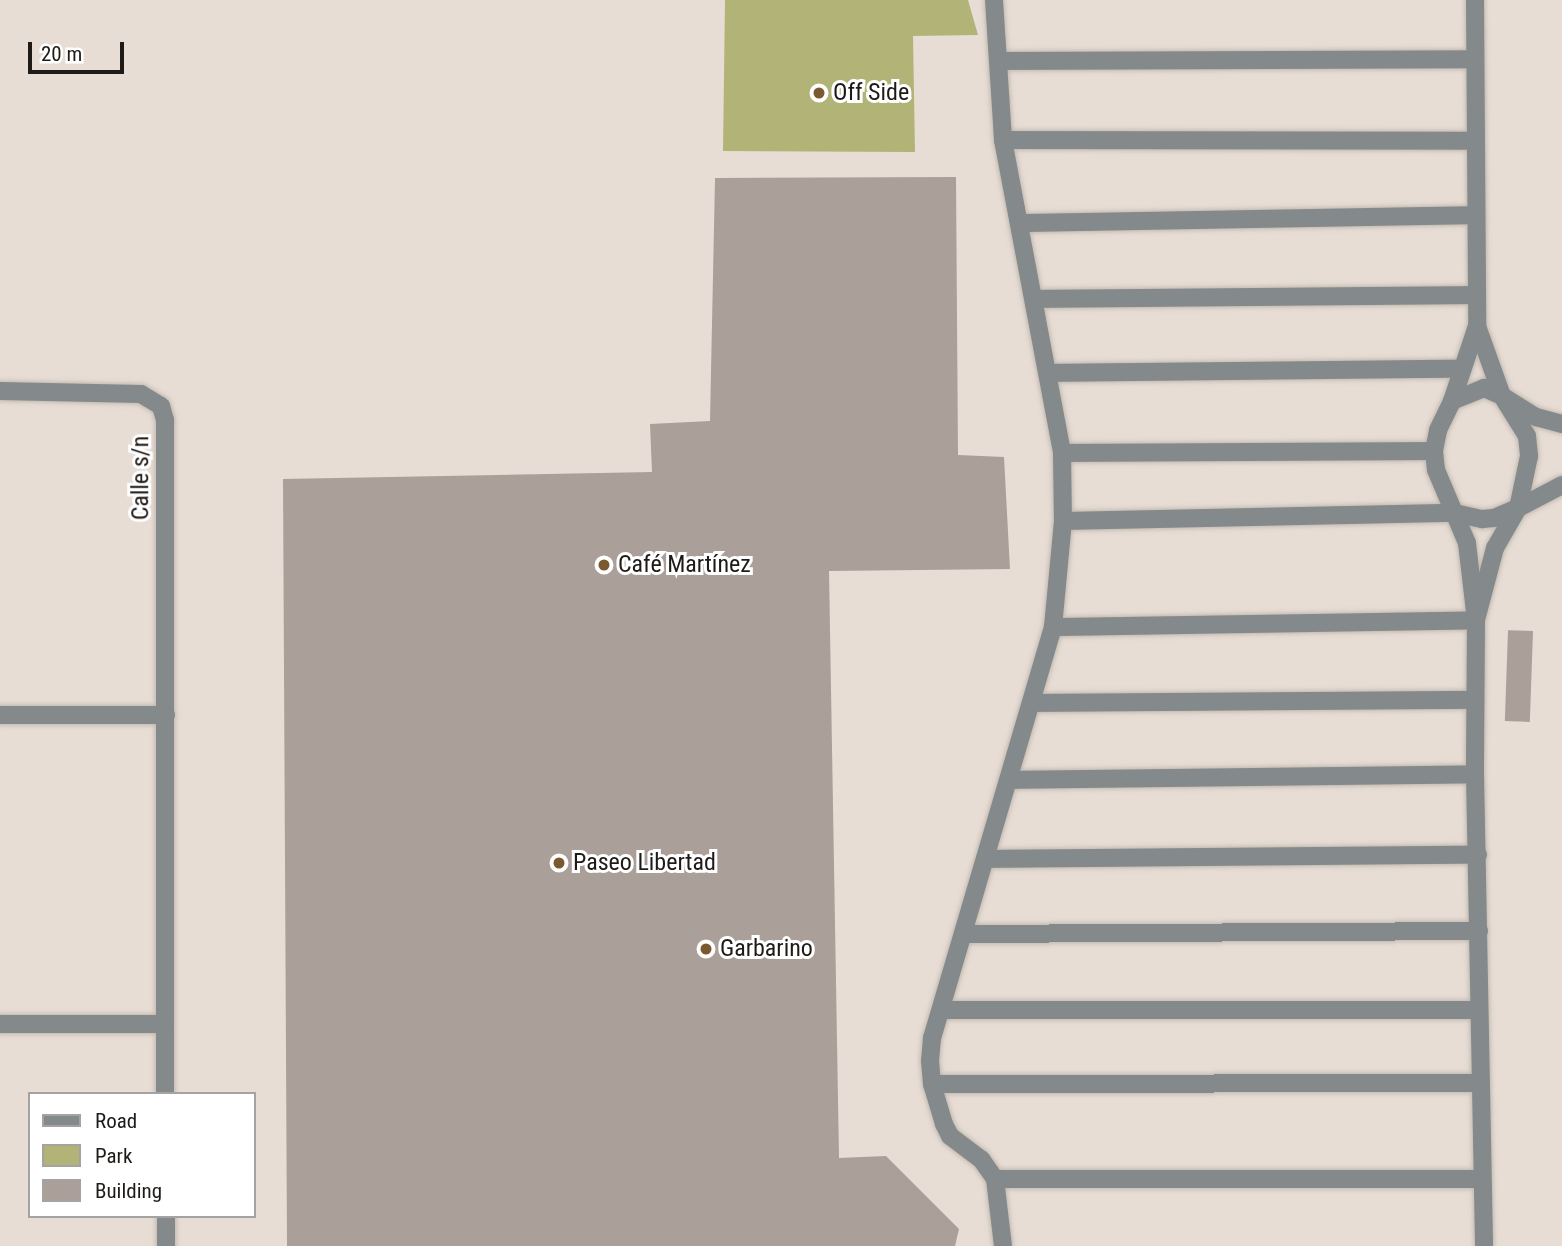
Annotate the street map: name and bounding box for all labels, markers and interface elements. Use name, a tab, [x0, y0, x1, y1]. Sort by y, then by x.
scale bar	[32, 28, 128, 72]
text: 20 m	[41, 42, 82, 66]
place label: Off Side	[833, 79, 909, 107]
marker: Off Side	[811, 85, 827, 101]
street label: Calle s/n	[127, 436, 155, 520]
place label: Café Martínez	[618, 551, 751, 579]
marker: Café Martínez	[596, 557, 612, 573]
place label: Paseo Libertad	[573, 849, 716, 877]
marker: Paseo Libertad	[551, 855, 567, 871]
place label: Garbarino	[720, 935, 813, 963]
marker: Garbarino	[698, 941, 714, 957]
legend	[28, 1092, 256, 1218]
text: Road	[95, 1109, 137, 1133]
text: Park	[95, 1144, 132, 1168]
text: Building	[95, 1179, 162, 1203]

